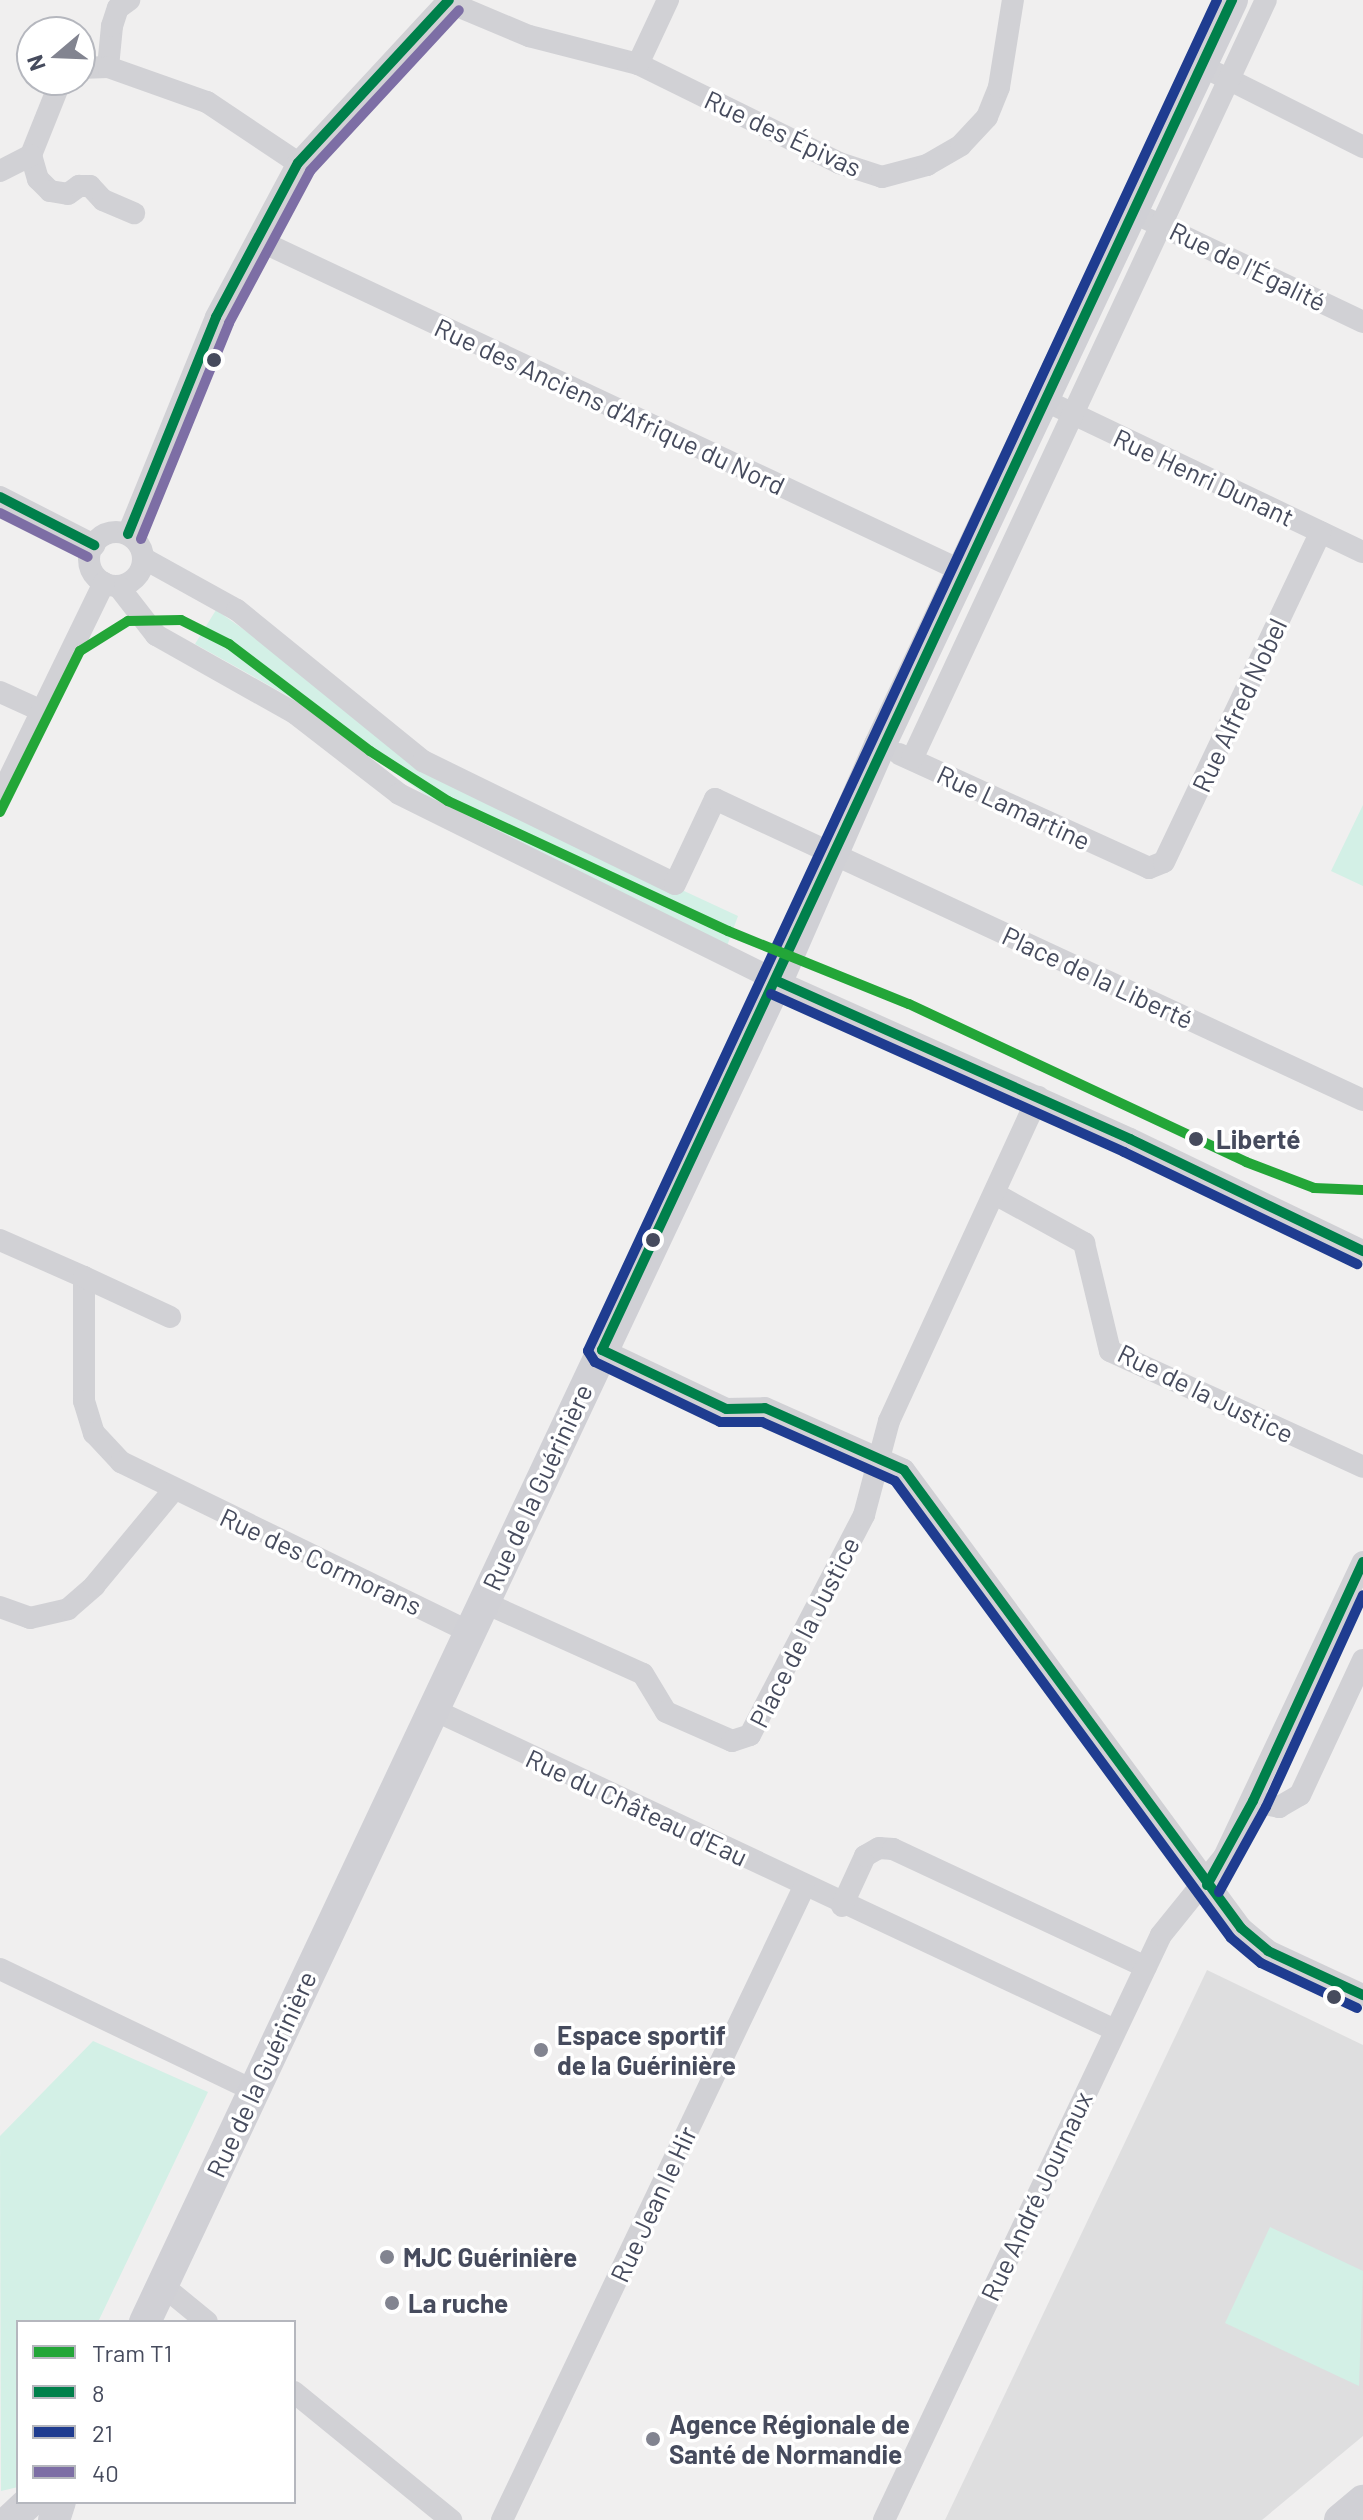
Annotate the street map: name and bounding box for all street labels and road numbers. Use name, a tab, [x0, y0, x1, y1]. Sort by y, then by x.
street label: Rue des Épivas	[700, 83, 866, 183]
street label: Rue de l'Égalité	[1165, 215, 1331, 317]
street label: Rue des Anciens d'Afrique du Nord	[430, 311, 790, 501]
street label: Rue Henri Dunant	[1109, 422, 1299, 532]
street label: Rue Alfred Nobel	[1185, 613, 1293, 797]
street label: Rue Lamartine	[932, 758, 1096, 856]
street label: Place de la Liberté	[998, 919, 1198, 1035]
street label: Rue de la Justice	[1113, 1337, 1299, 1449]
street label: Rue de la Guérinière	[475, 1379, 599, 1595]
street label: Rue des Cormorans	[215, 1501, 427, 1621]
street label: Place de la Justice	[743, 1532, 865, 1732]
street label: Rue du Château d'Eau	[521, 1742, 753, 1872]
street label: Rue de la Guérinière	[199, 1966, 323, 2182]
street label: Rue André Journaux	[974, 2086, 1098, 2306]
street label: Rue Jean le Hir	[603, 2121, 703, 2287]

